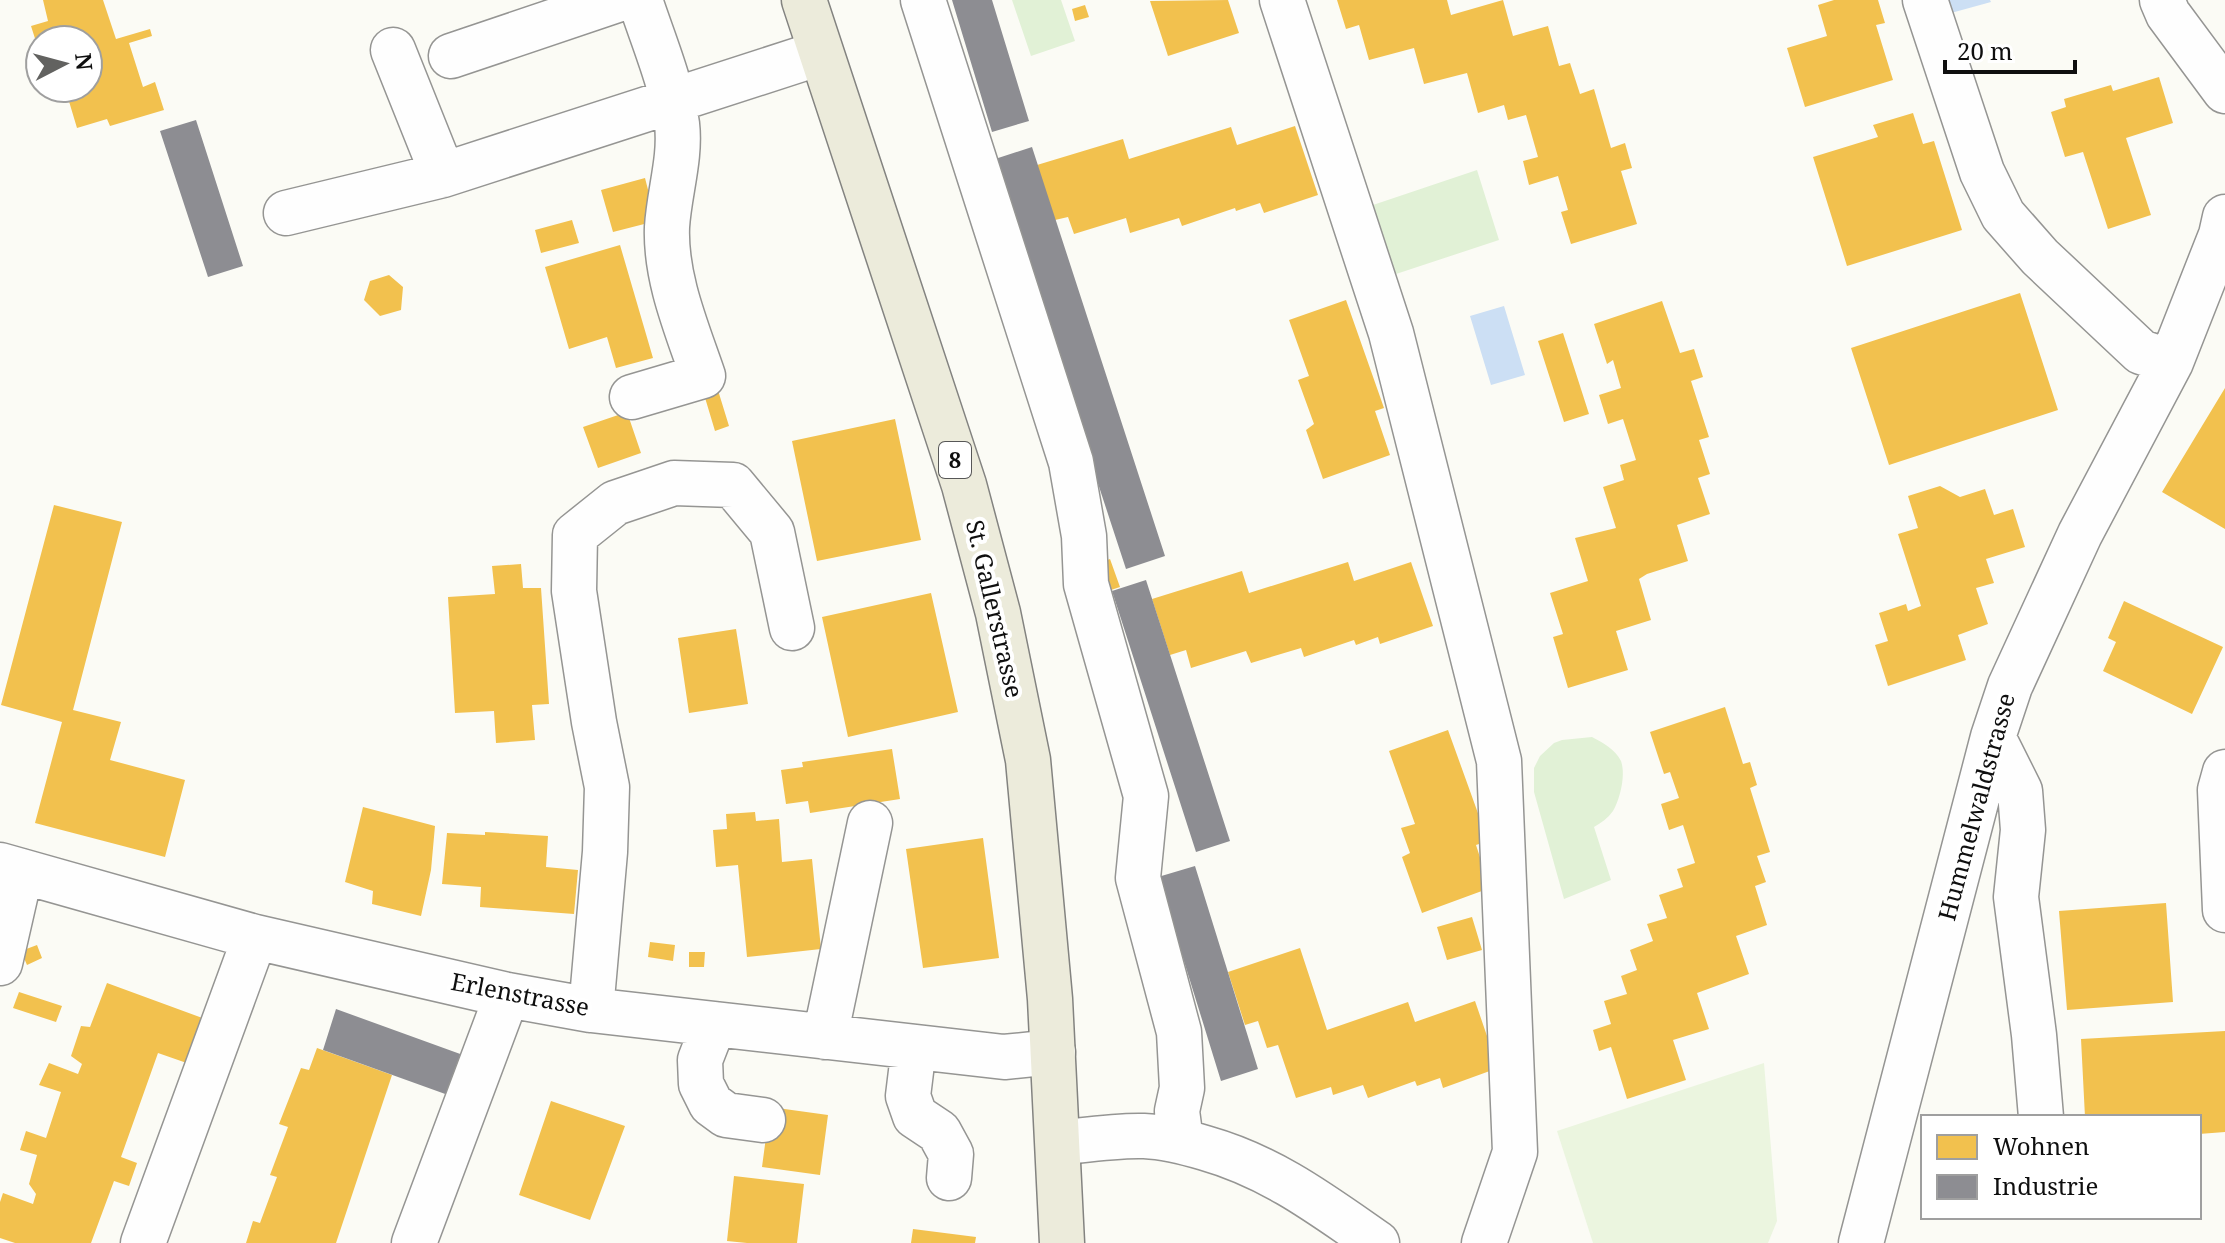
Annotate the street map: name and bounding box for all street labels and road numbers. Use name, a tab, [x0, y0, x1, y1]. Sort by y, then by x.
road number: 8	[939, 442, 971, 478]
street label: St. Gallerstrasse	[959, 517, 1032, 701]
street label: Hummelwaldstrasse	[1929, 689, 2022, 924]
street label: Erlenstrasse	[448, 964, 592, 1023]

